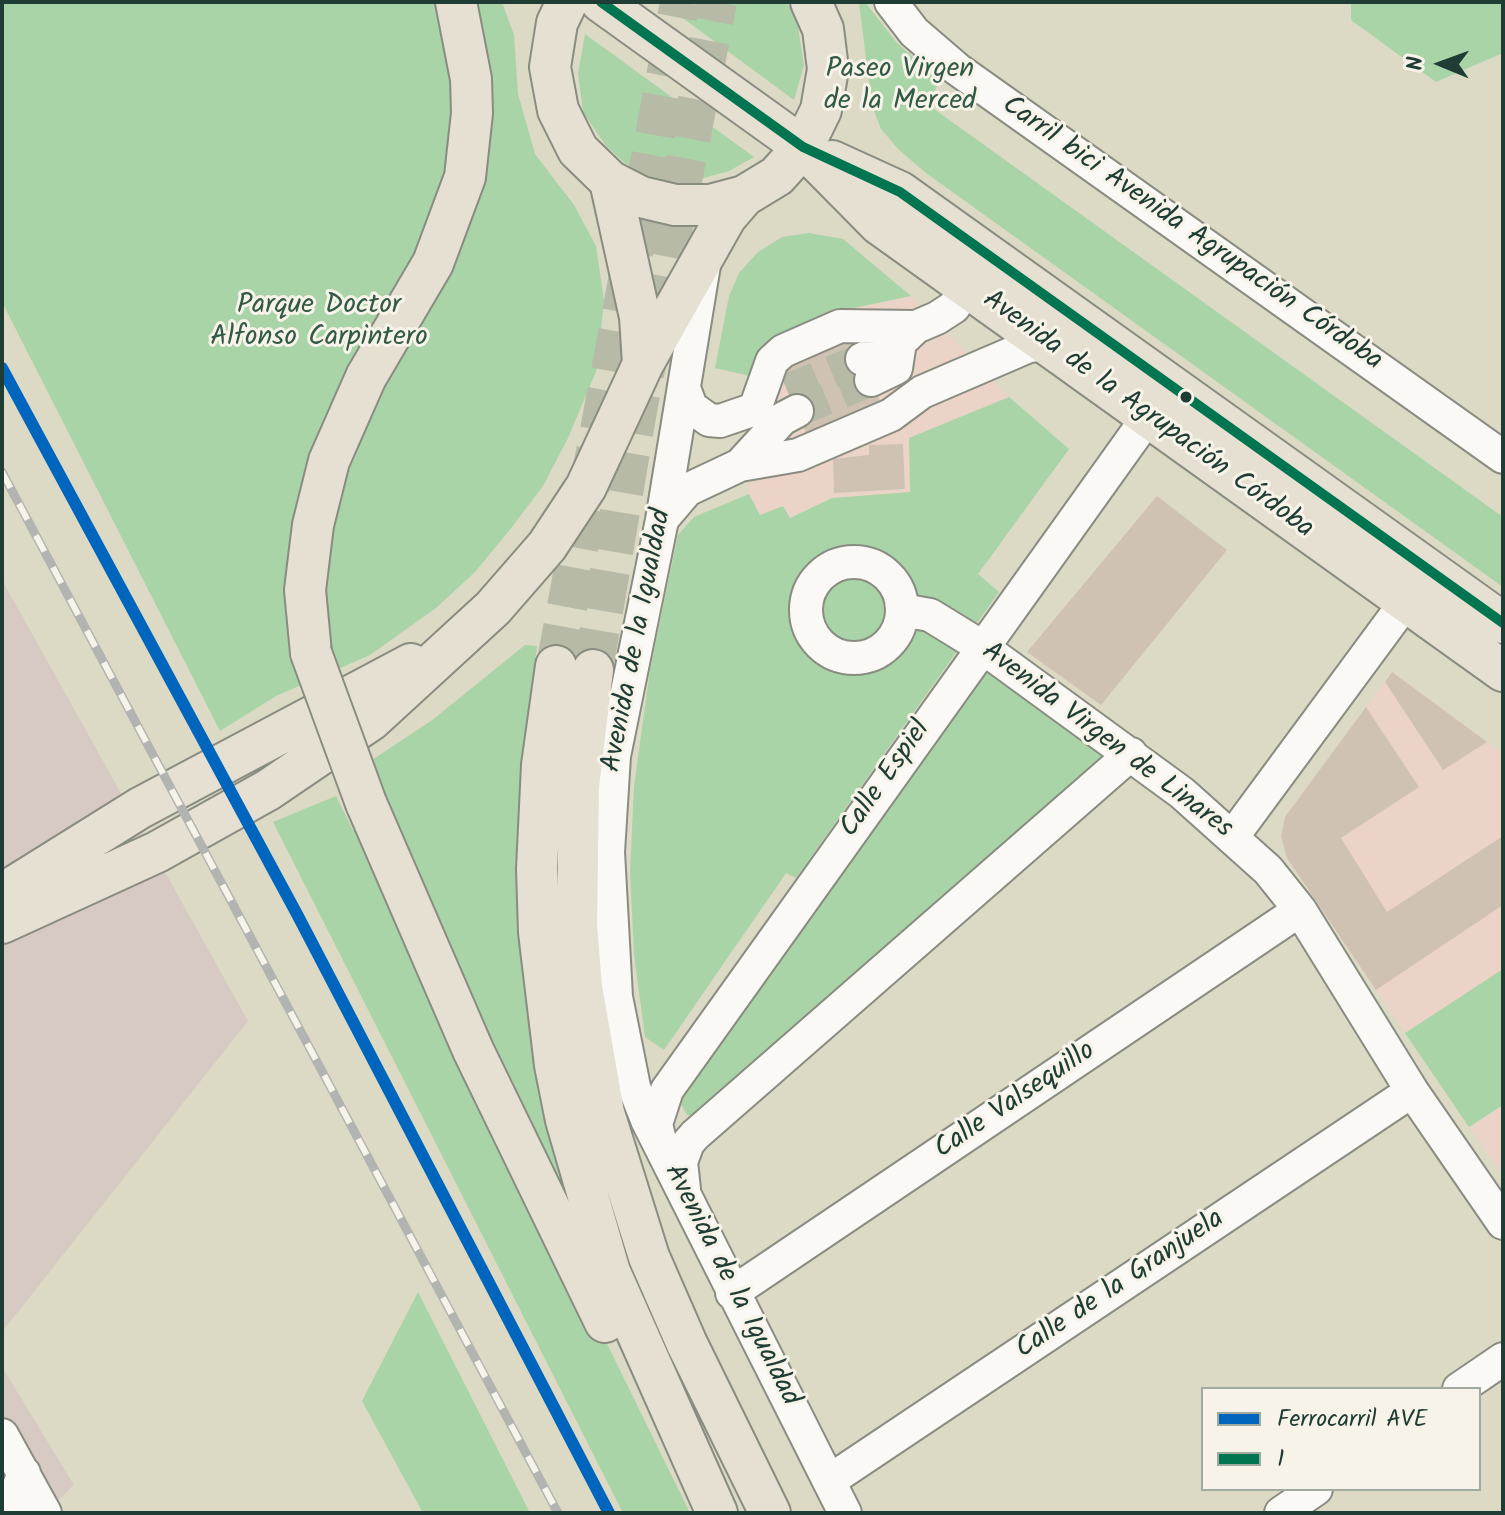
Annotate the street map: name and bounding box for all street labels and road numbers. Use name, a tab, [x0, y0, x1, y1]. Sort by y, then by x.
street label: Carril bici Avenida Agrupación Córdoba	[994, 90, 1388, 380]
street label: Avenida de la Agrupación Córdoba	[975, 285, 1319, 547]
street label: Avenida de la Igualdad	[597, 507, 681, 775]
street label: Avenida Virgen de Linares	[974, 637, 1238, 847]
street label: Calle Espiel	[834, 715, 940, 845]
street label: Calle Valsequillo	[929, 1036, 1103, 1168]
street label: Avenida de la Igualdad	[654, 1159, 806, 1413]
street label: Calle de la Granjuela	[1010, 1204, 1232, 1368]

